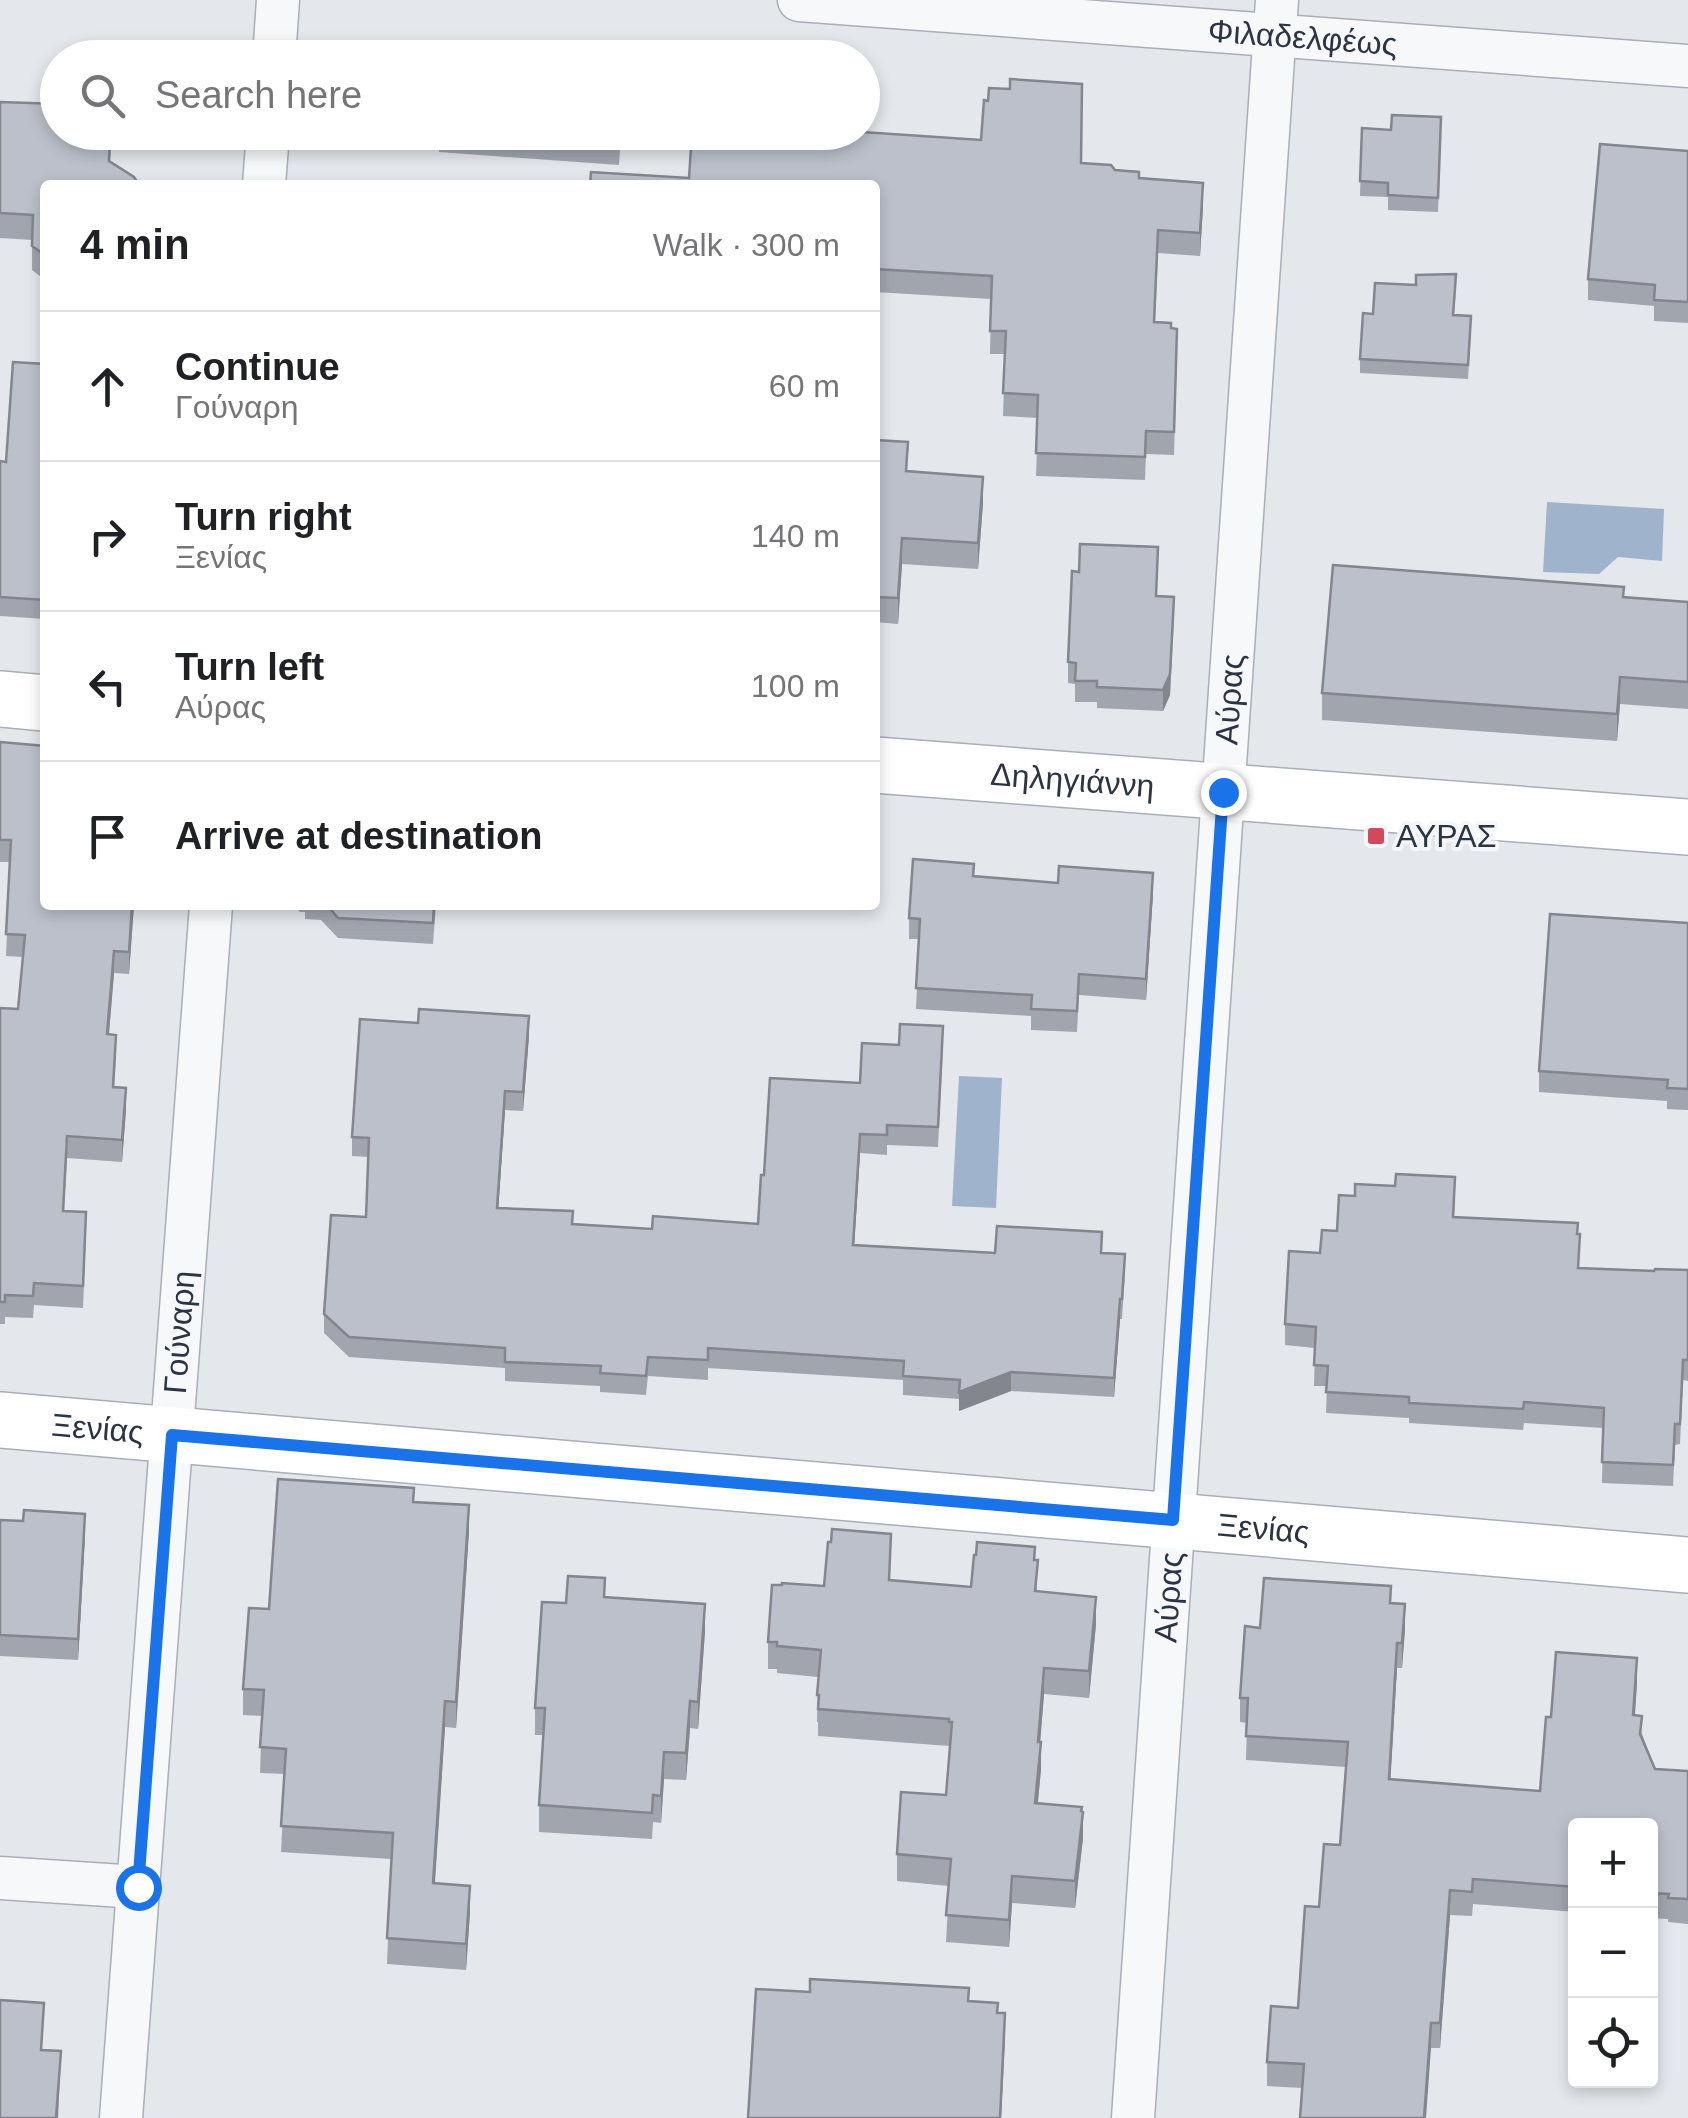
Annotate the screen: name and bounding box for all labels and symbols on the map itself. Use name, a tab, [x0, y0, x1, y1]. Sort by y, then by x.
street label: Φιλαδελφέως	[1207, 12, 1398, 62]
street label: Αύρας	[1208, 653, 1251, 746]
street label: Δηληγιάννη	[989, 756, 1156, 804]
route end	[1201, 770, 1247, 816]
place label: ΑΥΡΑΣ	[1396, 818, 1496, 854]
marker: ΑΥΡΑΣ	[1365, 825, 1387, 847]
street label: Γούναρη	[157, 1269, 202, 1395]
street label: Ξενίας	[50, 1407, 145, 1450]
street label: Ξενίας	[1216, 1507, 1311, 1550]
street label: Αύρας	[1147, 1551, 1189, 1644]
route start	[116, 1865, 162, 1911]

